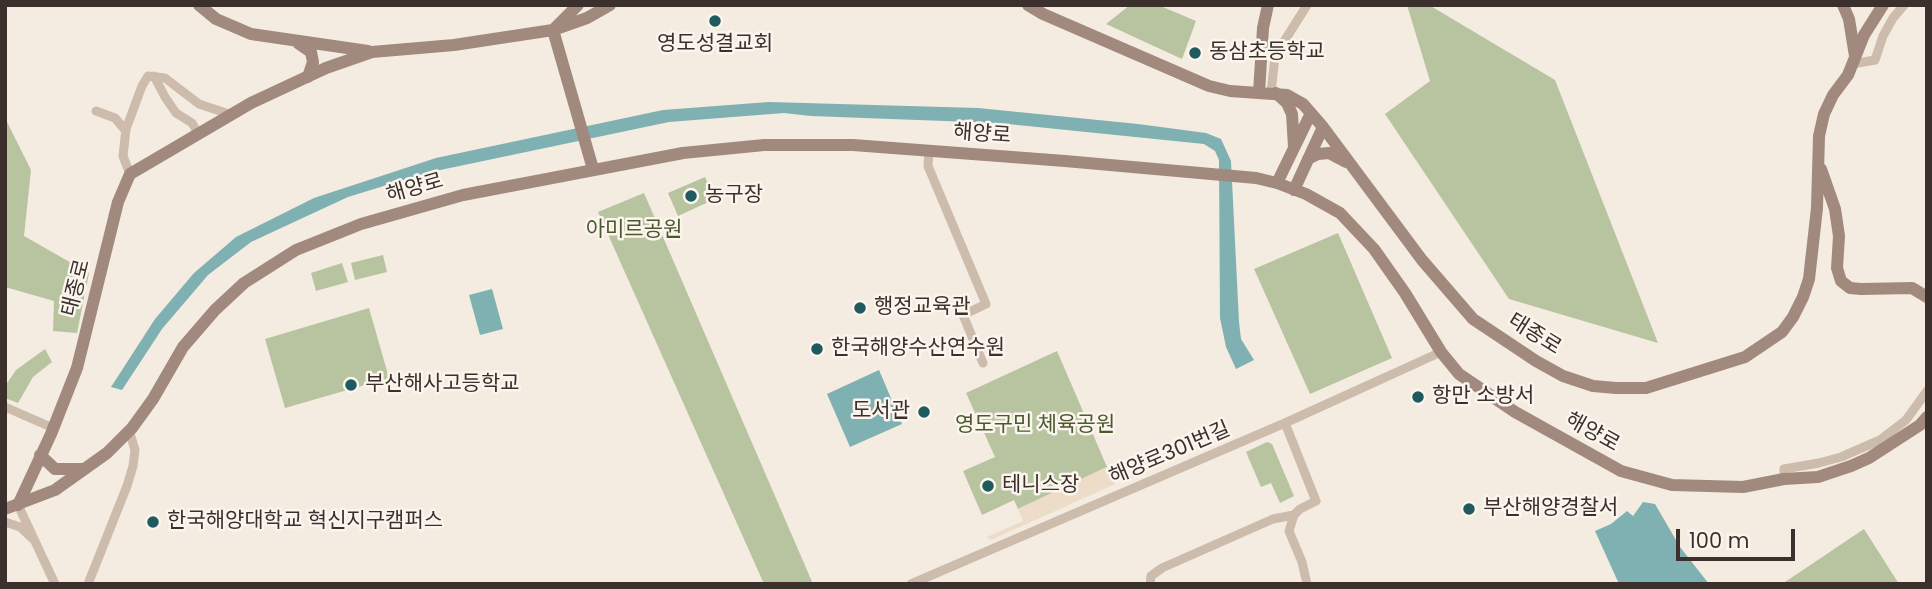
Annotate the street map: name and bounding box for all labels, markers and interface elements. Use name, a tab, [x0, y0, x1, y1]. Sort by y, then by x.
marker: 영도성결교회	[707, 13, 723, 29]
place label: 영도성결교회	[657, 32, 773, 58]
place label: 동삼초등학교	[1209, 40, 1325, 66]
marker: 동삼초등학교	[1187, 45, 1203, 61]
street label: 해양로	[952, 120, 1012, 150]
street label: 해양로	[384, 169, 446, 209]
place label: 농구장	[705, 183, 763, 209]
marker: 농구장	[683, 188, 699, 204]
park label: 아미르공원	[586, 218, 682, 244]
street label: 태종로	[58, 257, 96, 319]
place label: 행정교육관	[874, 295, 971, 321]
marker: 행정교육관	[852, 300, 868, 316]
street label: 태종로	[1503, 309, 1565, 361]
place label: 한국해양수산연수원	[831, 336, 1005, 362]
marker: 한국해양수산연수원	[809, 341, 825, 357]
place label: 부산해사고등학교	[365, 372, 520, 398]
marker: 부산해사고등학교	[343, 377, 359, 393]
place label: 항만 소방서	[1432, 384, 1534, 410]
marker: 항만 소방서	[1410, 389, 1426, 405]
place label: 도서관	[852, 399, 910, 425]
marker: 도서관	[916, 404, 932, 420]
street label: 해양로	[1561, 408, 1623, 458]
park label: 영도구민 체육공원	[955, 413, 1115, 439]
street label: 해양로301번길	[1106, 417, 1234, 491]
place label: 테니스장	[1002, 473, 1079, 499]
marker: 테니스장	[980, 478, 996, 494]
place label: 부산해양경찰서	[1483, 496, 1618, 522]
marker: 부산해양경찰서	[1461, 501, 1477, 517]
place label: 한국해양대학교 혁신지구캠퍼스	[167, 509, 443, 535]
marker: 한국해양대학교 혁신지구캠퍼스	[145, 514, 161, 530]
scale bar	[1680, 516, 1799, 560]
text: 100 m	[1689, 526, 1749, 555]

